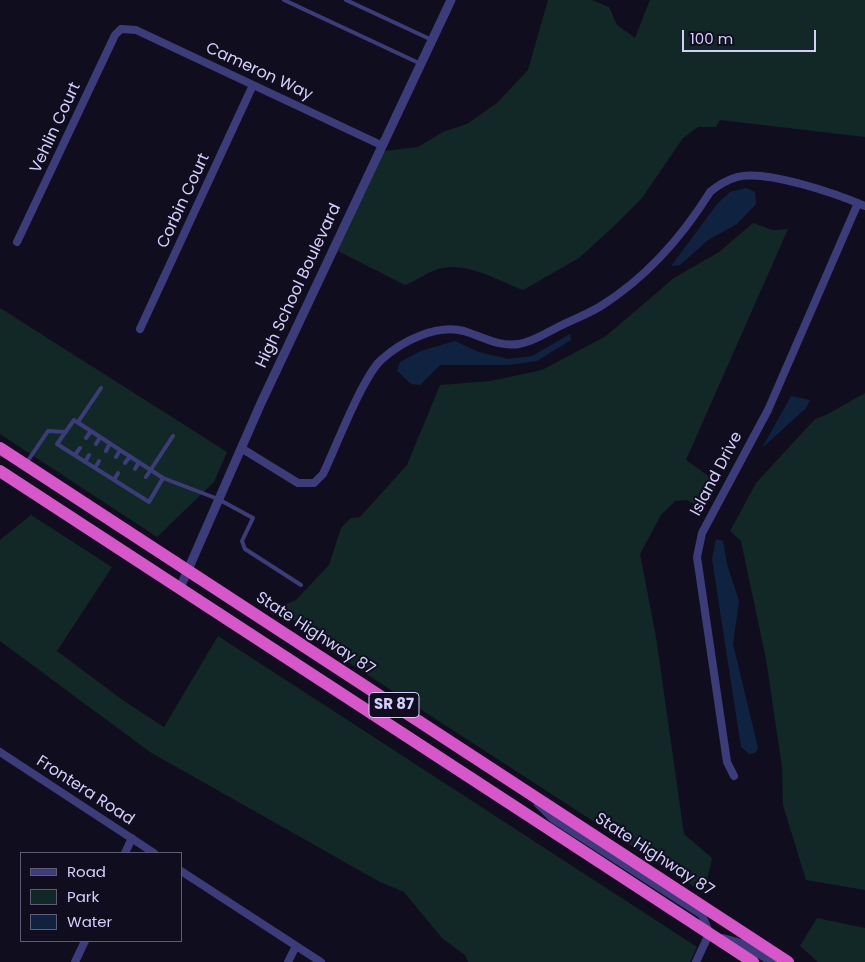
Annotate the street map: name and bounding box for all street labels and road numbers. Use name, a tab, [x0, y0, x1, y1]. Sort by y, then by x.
street label: Cameron Way	[203, 39, 315, 105]
street label: Vehlin Court	[27, 80, 85, 176]
street label: Corbin Court	[154, 151, 214, 251]
street label: High School Boulevard	[252, 201, 346, 371]
street label: Island Drive	[687, 429, 747, 519]
street label: State Highway 87	[252, 588, 378, 680]
road number: SR 87	[369, 692, 419, 718]
street label: Frontera Road	[32, 752, 138, 830]
street label: State Highway 87	[591, 809, 717, 901]

